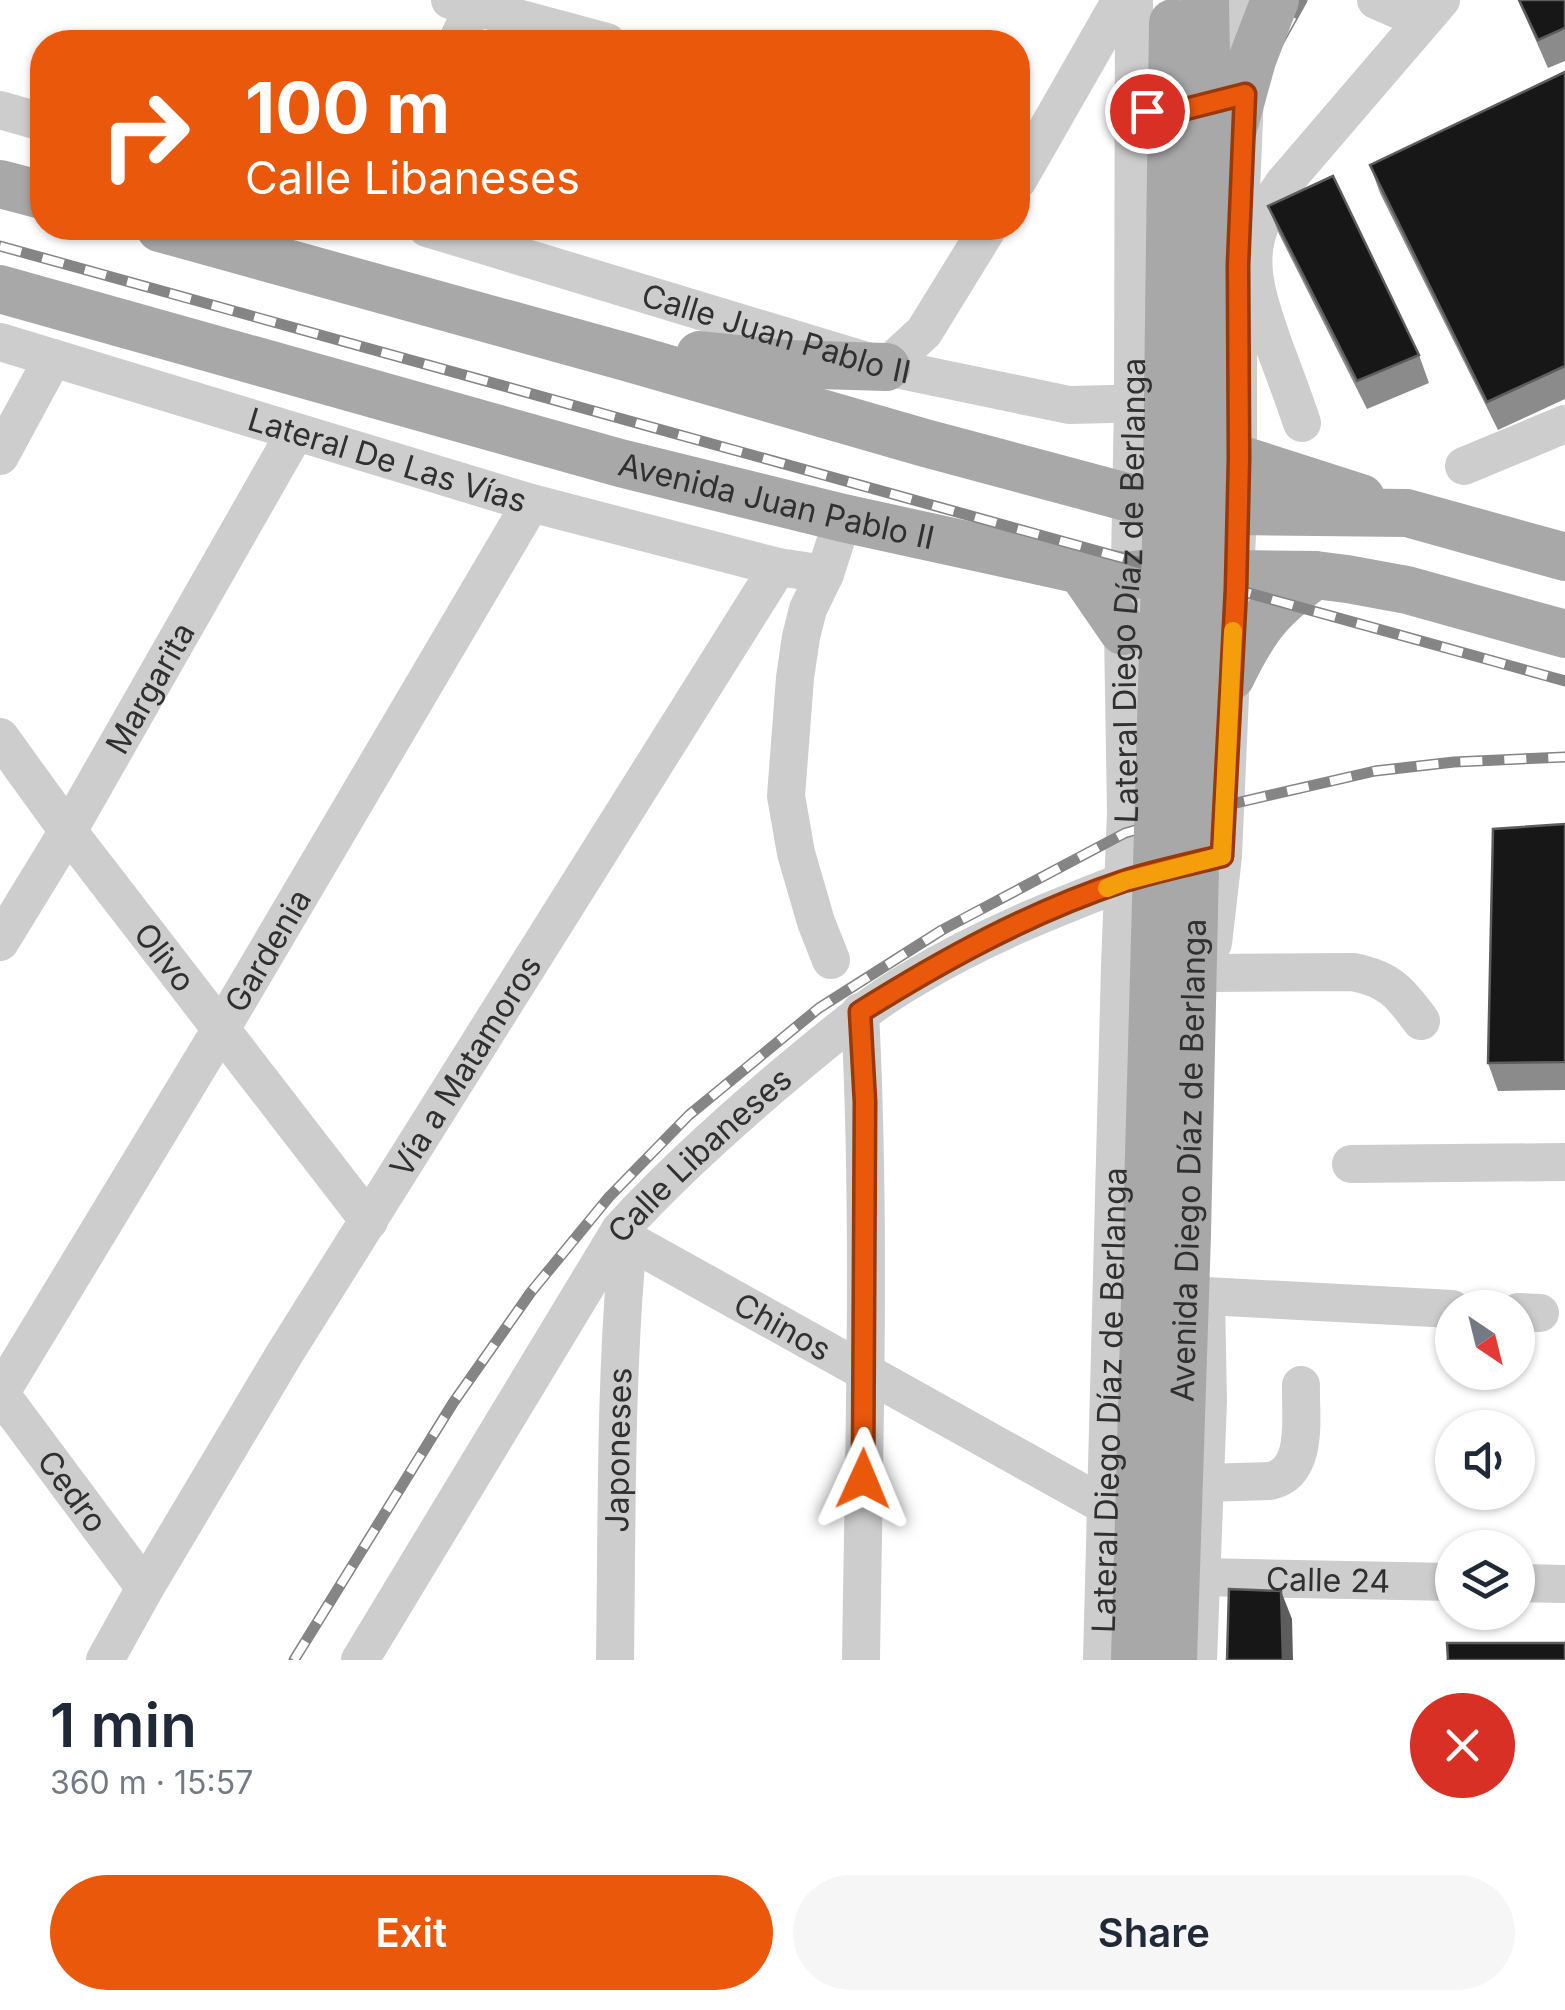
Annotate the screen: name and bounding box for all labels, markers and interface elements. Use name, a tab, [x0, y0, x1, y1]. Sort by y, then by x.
text: 100 m	[245, 65, 450, 150]
pin	[1105, 69, 1190, 154]
icon: right	[80, 70, 210, 200]
icon: arrive	[1120, 84, 1175, 139]
text: Calle Libaneses	[245, 150, 580, 205]
street label: Calle Juan Pablo II	[637, 275, 914, 391]
street label: Lateral Diego Díaz de Berlanga	[1103, 358, 1153, 824]
street label: Lateral De Las Vías	[244, 399, 532, 520]
street label: Avenida Juan Pablo II	[615, 444, 938, 557]
street label: Margarita	[97, 615, 202, 760]
street label: Gardenia	[216, 882, 319, 1019]
street label: Olivo	[126, 915, 204, 999]
street label: Avenida Diego Díaz de Berlanga	[1162, 918, 1213, 1403]
street label: Vía a Matamoros	[381, 948, 549, 1184]
street label: Calle Libaneses	[599, 1059, 799, 1250]
street label: Lateral Diego Díaz de Berlanga	[1083, 1167, 1134, 1634]
street label: Chinos	[727, 1284, 838, 1369]
north arrow	[1435, 1290, 1535, 1390]
map controls	[1435, 1290, 1535, 1630]
street label: Japoneses	[597, 1367, 639, 1533]
button: sound	[1435, 1410, 1535, 1510]
position arrow	[811, 1427, 915, 1531]
street label: Cedro	[30, 1442, 116, 1540]
button: layers	[1435, 1530, 1535, 1630]
street label: Calle 24	[1266, 1559, 1390, 1600]
text: 1 min	[50, 1689, 197, 1761]
button: close	[1410, 1693, 1515, 1798]
text: 360 m · 15:57	[50, 1763, 253, 1802]
button: Exit	[50, 1875, 773, 1990]
button: Share	[793, 1875, 1515, 1990]

